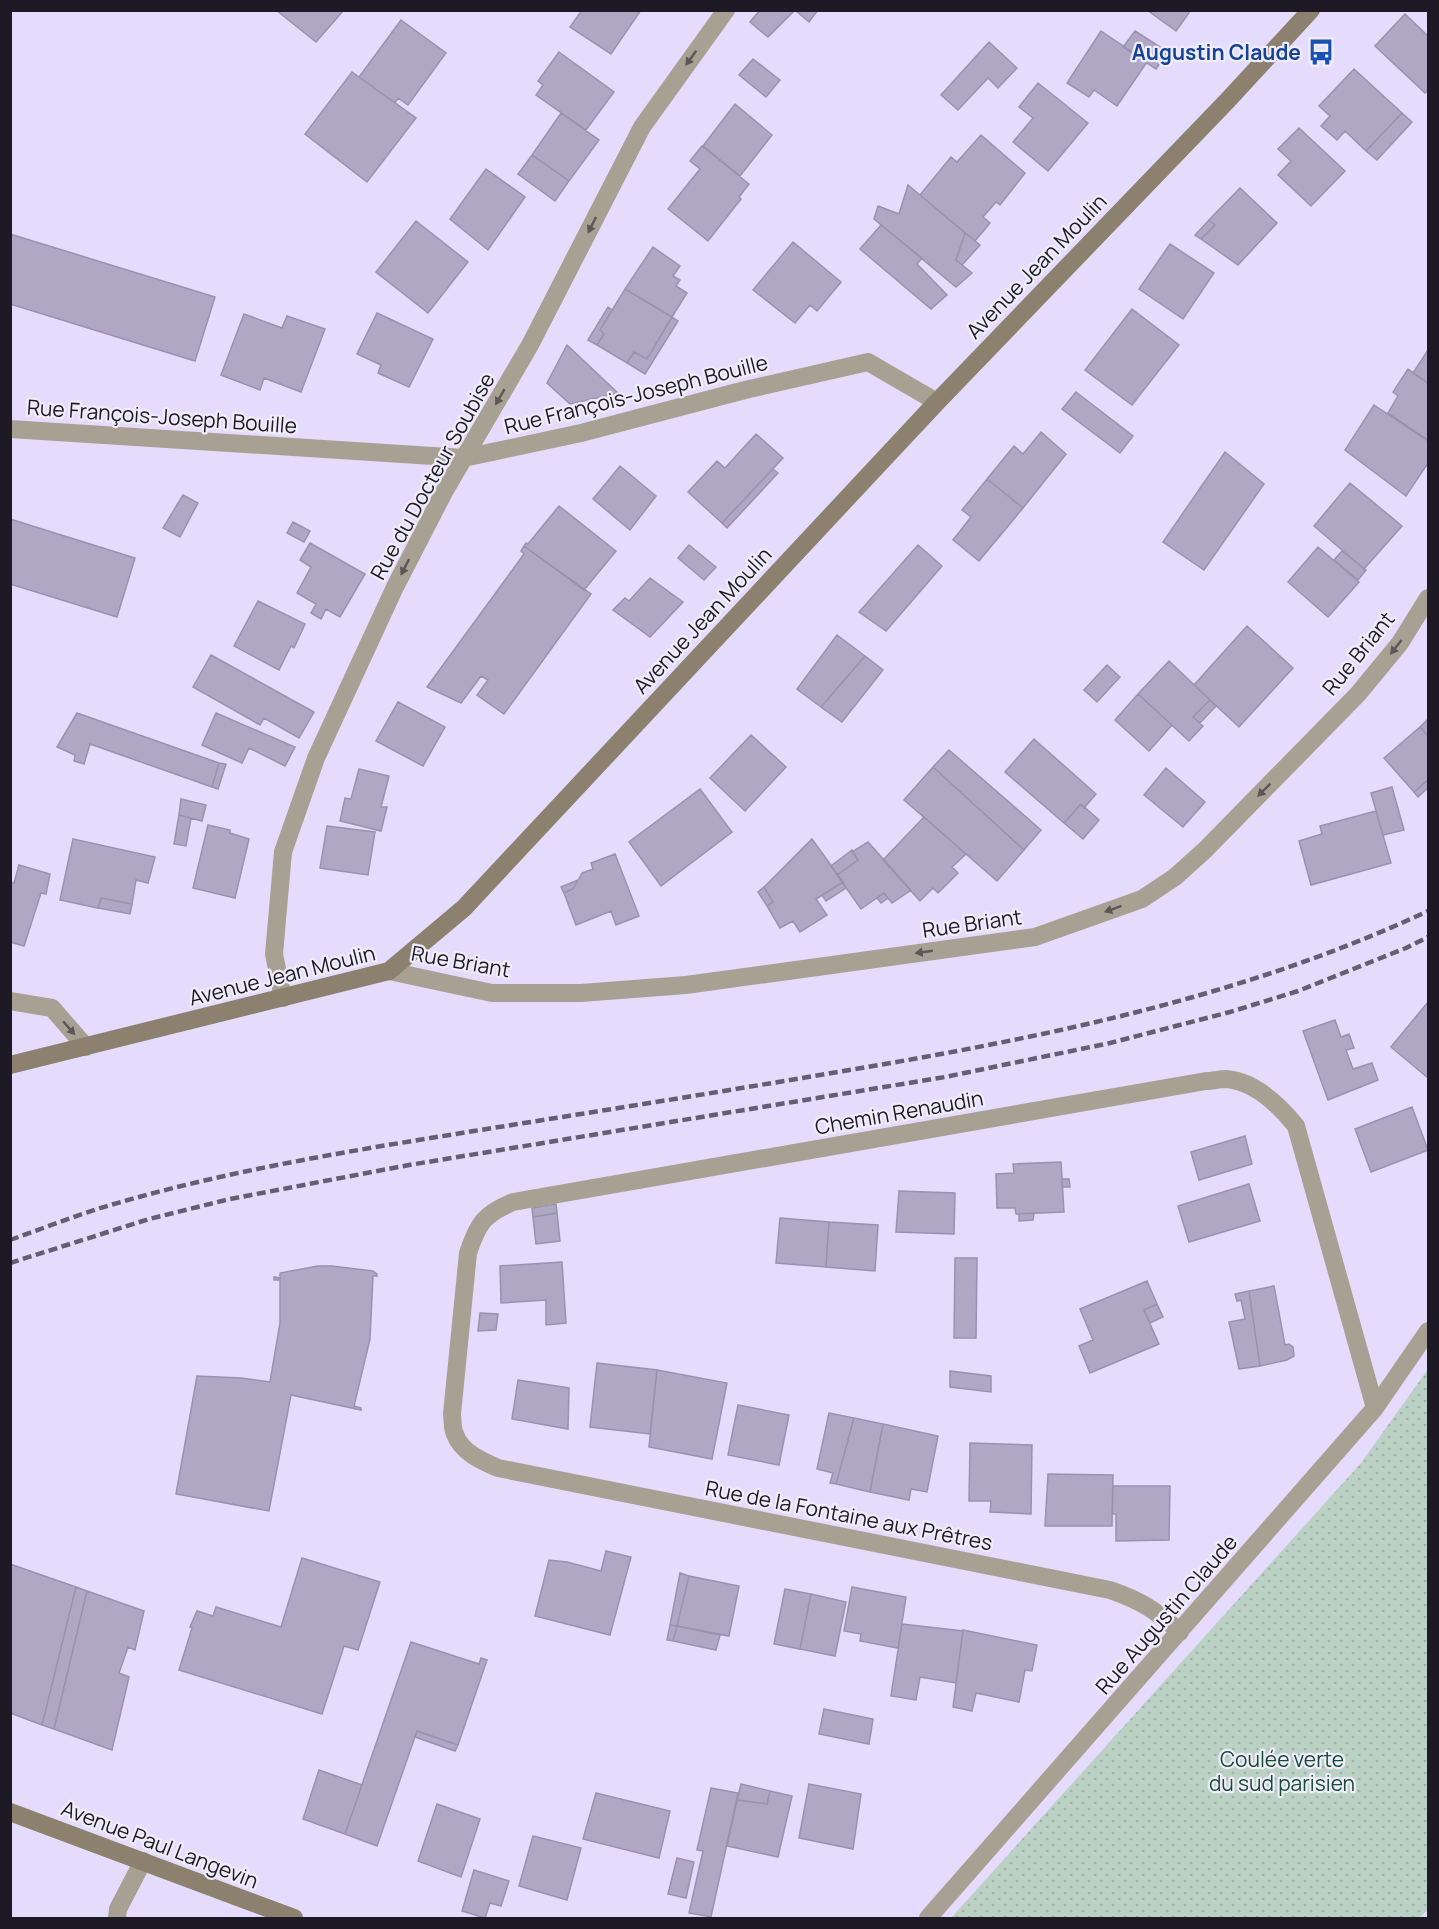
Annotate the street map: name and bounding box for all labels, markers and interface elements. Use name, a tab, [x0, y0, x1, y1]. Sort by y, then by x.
bus stop icon: Augustin Claude	[1306, 37, 1336, 67]
place label: Augustin Claude	[1132, 38, 1301, 66]
one-way arrow	[686, 50, 698, 65]
street label: Avenue Jean Moulin	[960, 188, 1112, 344]
one-way arrow	[587, 216, 596, 233]
street label: Rue François-Joseph Bouille	[501, 348, 771, 440]
street label: Rue du Docteur Soubise	[363, 368, 501, 584]
one-way arrow	[495, 389, 505, 406]
street label: Rue François-Joseph Bouille	[26, 393, 298, 439]
street label: Avenue Jean Moulin	[627, 541, 777, 699]
one-way arrow	[400, 559, 410, 576]
street label: Rue Briant	[1316, 605, 1400, 701]
one-way arrow	[1391, 639, 1403, 654]
one-way arrow	[1257, 782, 1271, 797]
street label: Rue Briant	[920, 902, 1024, 944]
one-way arrow	[1104, 905, 1122, 915]
street label: Avenue Jean Moulin	[186, 938, 378, 1012]
street label: Rue Briant	[409, 939, 513, 983]
one-way arrow	[914, 948, 933, 957]
one-way arrow	[62, 1020, 75, 1035]
street label: Chemin Renaudin	[813, 1083, 985, 1141]
street label: Rue de la Fontaine aux Prêtres	[703, 1473, 995, 1557]
street label: Rue Augustin Claude	[1089, 1528, 1243, 1700]
park label: Coulée verte du sud parisien	[1209, 1745, 1355, 1797]
street label: Avenue Paul Langevin	[58, 1794, 262, 1894]

